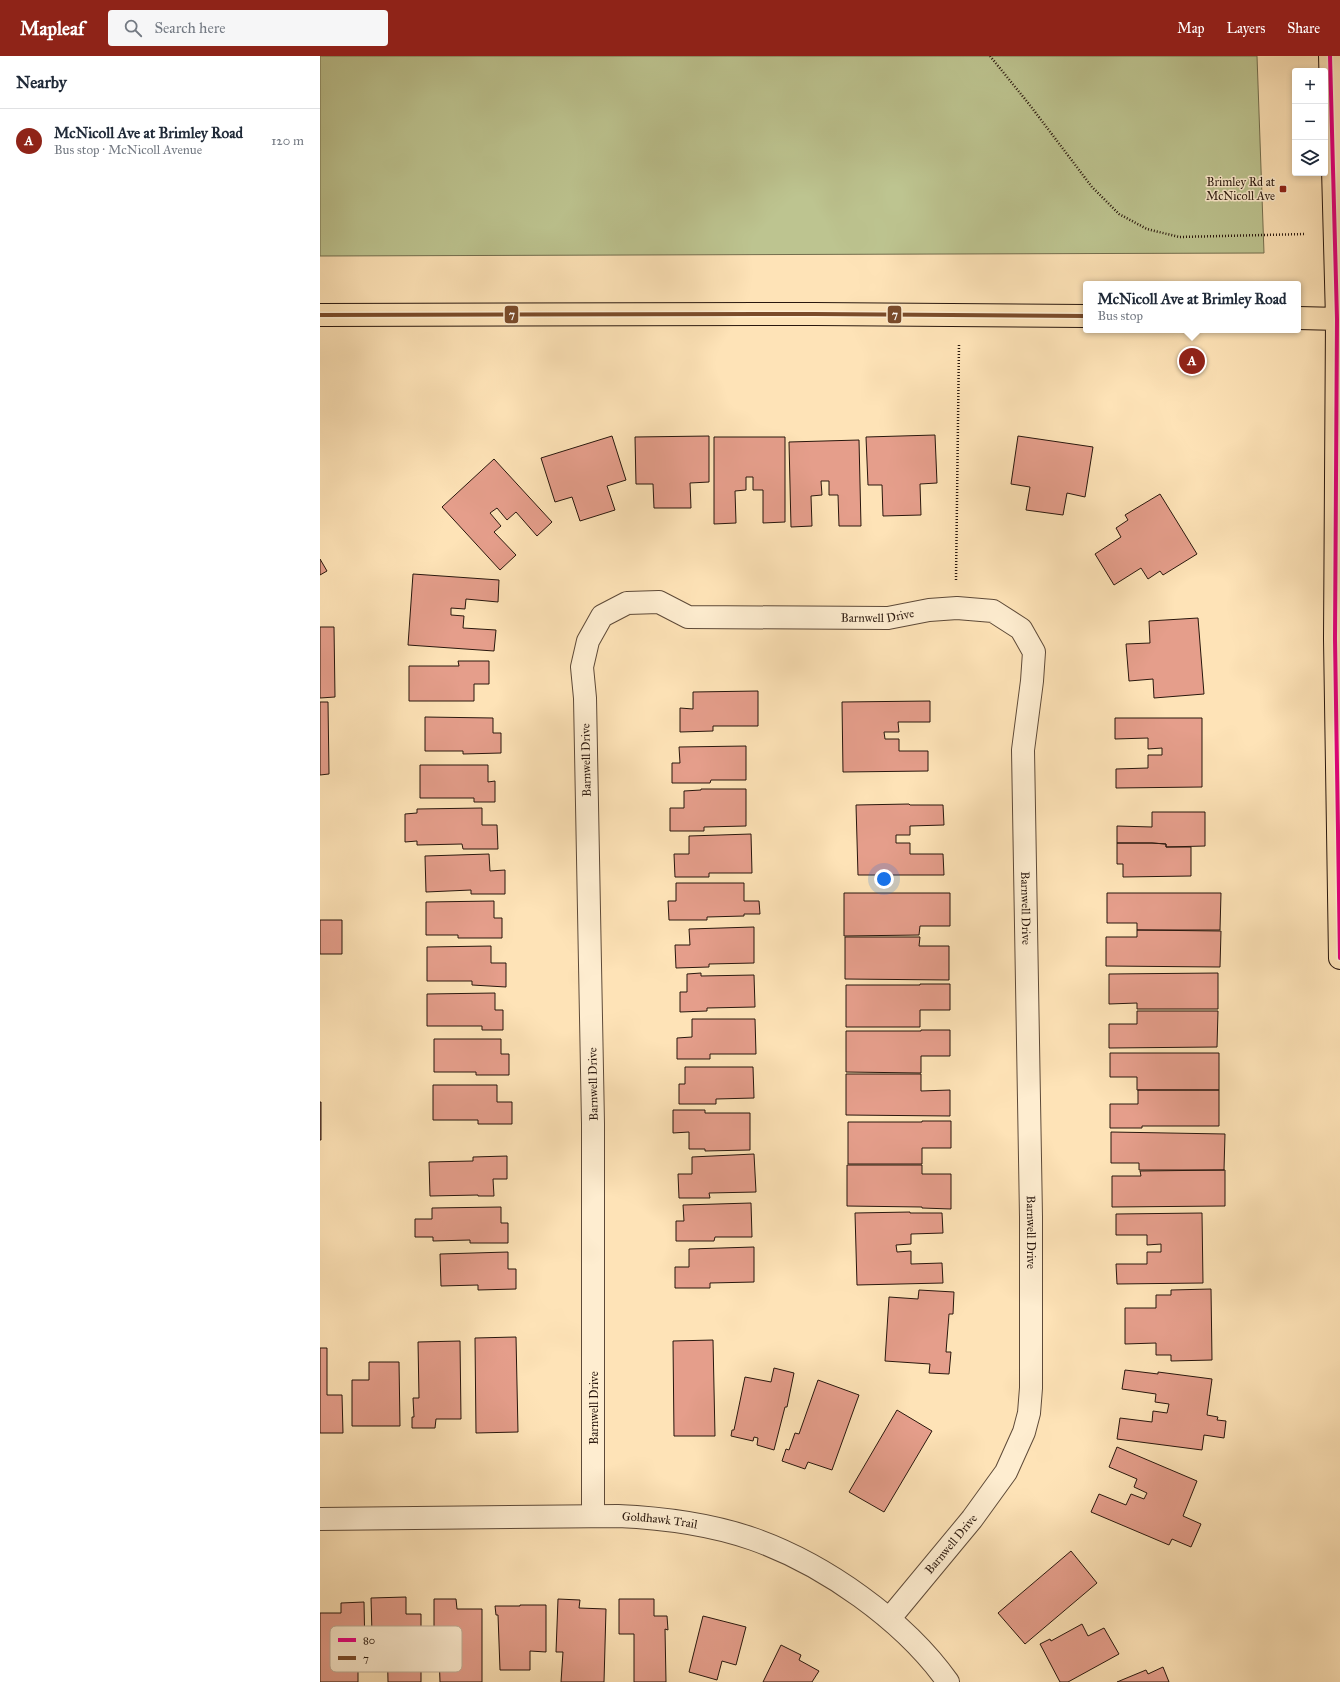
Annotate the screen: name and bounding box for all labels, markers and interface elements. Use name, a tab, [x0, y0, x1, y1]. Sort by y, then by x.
search box	[108, 10, 388, 46]
text: Mapleaf	[20, 17, 84, 40]
icon: search	[122, 17, 144, 39]
text: Search here	[154, 19, 225, 37]
text: Map	[1177, 20, 1205, 37]
text: Layers	[1227, 20, 1265, 37]
text: Share	[1287, 20, 1320, 37]
map controls	[1292, 68, 1328, 176]
button: +	[1292, 68, 1328, 104]
text: Nearby	[16, 72, 67, 93]
button: −	[1292, 104, 1328, 140]
text: McNicoll Ave at Brimley Road	[54, 124, 243, 142]
text: A	[25, 133, 33, 149]
text: 120 m	[271, 133, 304, 149]
button: layers	[1292, 140, 1328, 176]
text: Bus stop · McNicoll Avenue	[54, 142, 202, 158]
place label: Brimley Rd at McNicoll Ave	[1206, 175, 1276, 203]
marker: Brimley Rd at McNicoll Ave	[1278, 184, 1288, 194]
popup	[1083, 281, 1301, 333]
text: McNicoll Ave at Brimley Road	[1097, 290, 1287, 308]
line badge: 7	[504, 305, 519, 324]
line badge: 7	[887, 305, 902, 324]
text: 7	[509, 308, 515, 321]
text: 7	[892, 308, 898, 321]
text: Bus stop	[1097, 308, 1143, 324]
pin: A	[1179, 346, 1205, 376]
street label: Barnwell Drive	[841, 606, 915, 625]
street label: Barnwell Drive	[578, 723, 594, 797]
your location	[874, 869, 894, 889]
street label: Barnwell Drive	[1018, 871, 1033, 945]
street label: Barnwell Drive	[585, 1047, 601, 1121]
street label: Barnwell Drive	[1024, 1195, 1038, 1269]
street label: Barnwell Drive	[587, 1371, 601, 1445]
street label: Goldhawk Trail	[622, 1509, 699, 1532]
street label: Barnwell Drive	[922, 1511, 980, 1577]
legend	[330, 1626, 462, 1672]
text: 80	[363, 1634, 375, 1647]
text: 7	[363, 1652, 369, 1665]

